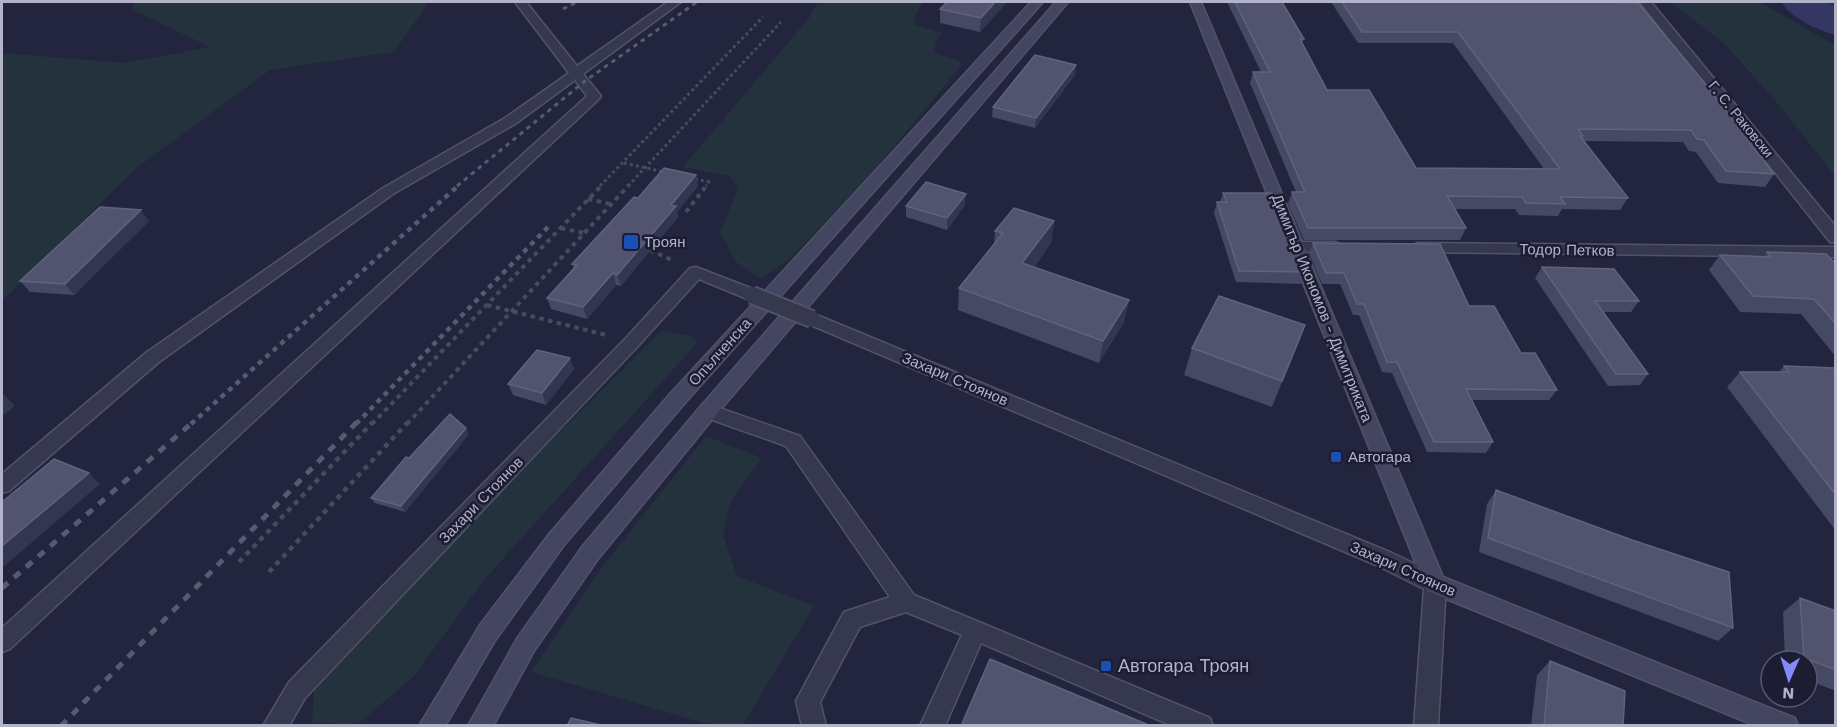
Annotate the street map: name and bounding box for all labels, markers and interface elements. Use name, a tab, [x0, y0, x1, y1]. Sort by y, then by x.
street label: Г. С. Раковски	[1705, 78, 1777, 160]
street label: Димитър Икономов - Димитриката	[1268, 191, 1376, 425]
marker: Троян	[622, 233, 640, 251]
place label: Троян	[644, 233, 685, 251]
street label: Тодор Петков	[1519, 240, 1615, 260]
street label: Опълченска	[685, 314, 755, 390]
street label: Захари Стоянов	[899, 349, 1011, 409]
place label: Автогара	[1348, 448, 1412, 466]
marker: Автогара	[1329, 450, 1343, 464]
street label: Захари Стоянов	[435, 453, 527, 547]
street label: Захари Стоянов	[1347, 538, 1459, 600]
north arrow	[1759, 649, 1819, 709]
place label: Автогара Троян	[1118, 655, 1249, 676]
marker: Автогара Троян	[1099, 659, 1113, 673]
text: N	[1782, 684, 1795, 703]

